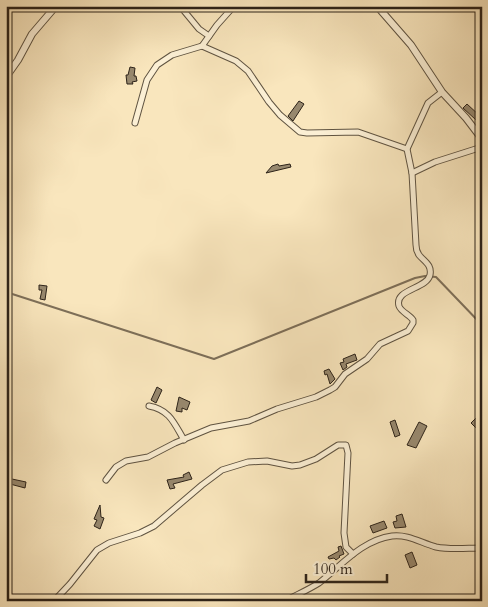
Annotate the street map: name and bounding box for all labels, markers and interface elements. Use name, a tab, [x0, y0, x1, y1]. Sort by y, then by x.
scale bar	[306, 552, 387, 584]
text: 100 m	[313, 559, 353, 579]

